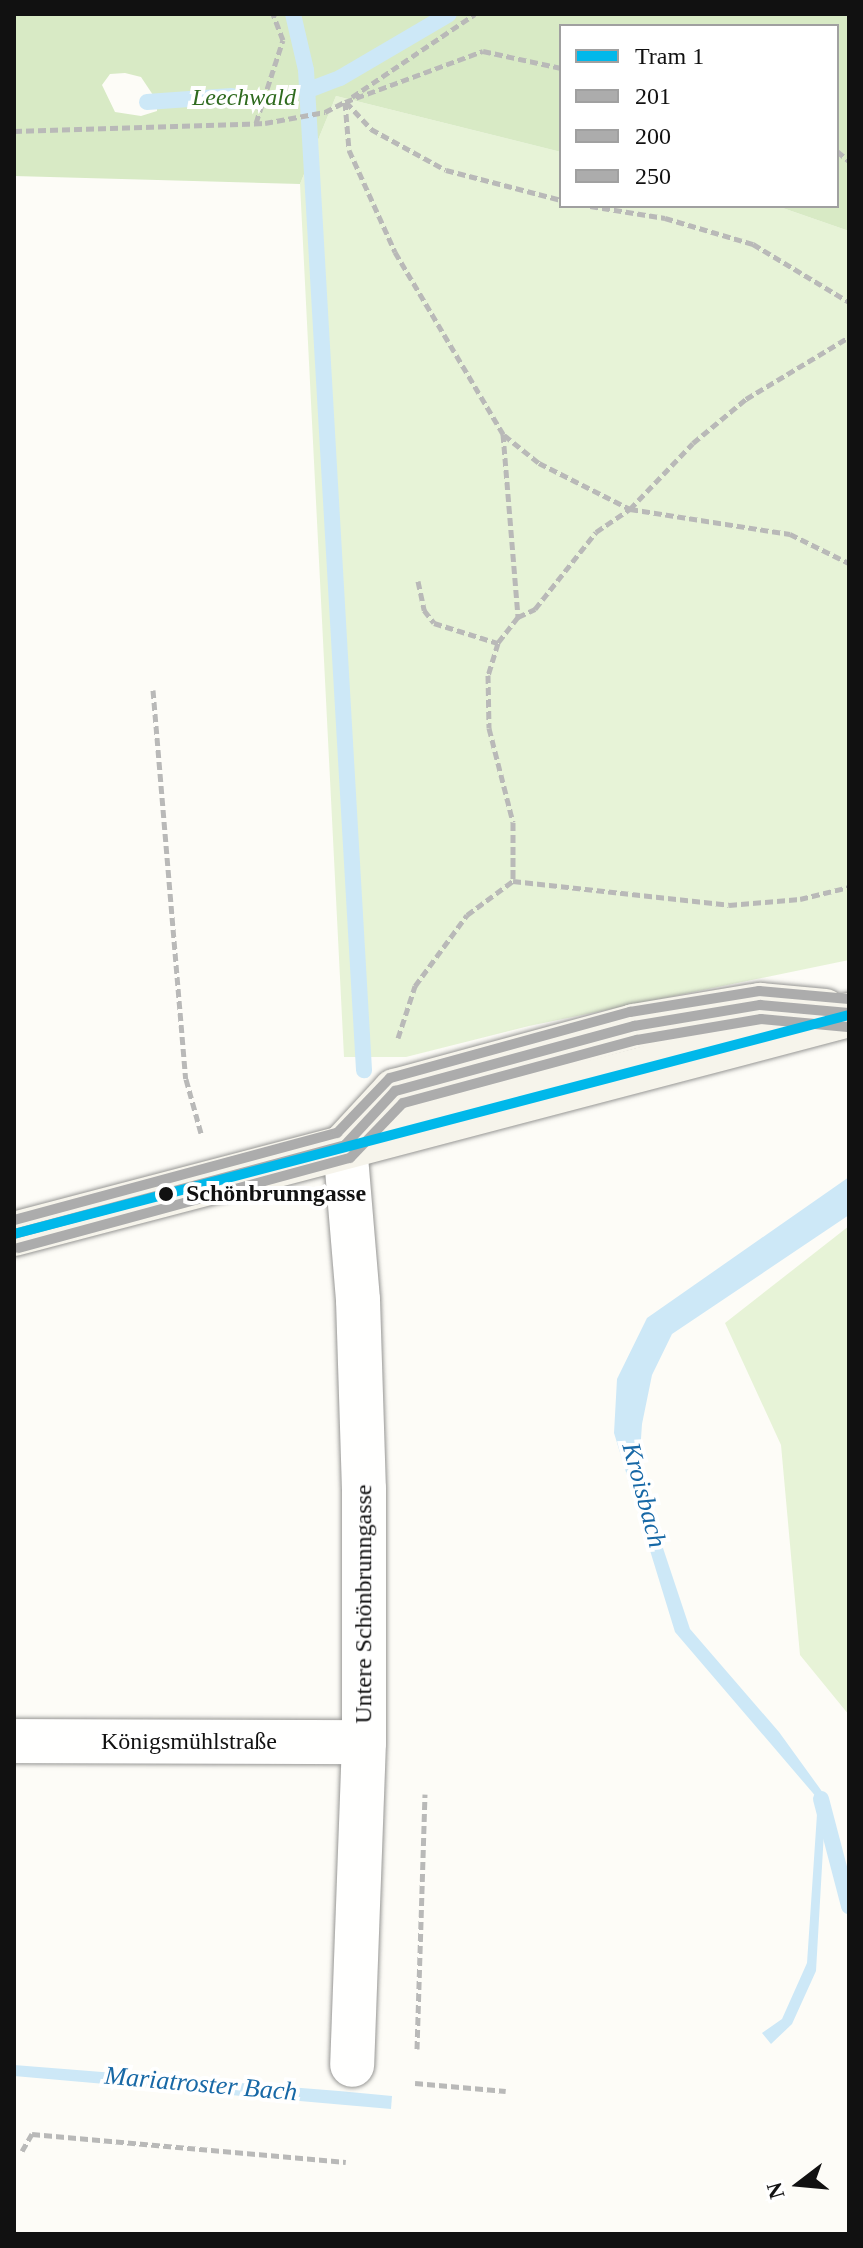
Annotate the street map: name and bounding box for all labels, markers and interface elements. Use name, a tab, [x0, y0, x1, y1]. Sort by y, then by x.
legend	[559, 24, 839, 208]
text: Tram 1	[635, 43, 704, 69]
text: 201	[635, 83, 671, 109]
park label: Leechwald	[192, 84, 296, 112]
text: 200	[635, 123, 671, 149]
text: 250	[635, 163, 671, 189]
place label: Schönbrunngasse	[186, 1180, 366, 1208]
marker: Schönbrunngasse	[153, 1181, 179, 1207]
water label: Kroisbach	[615, 1439, 673, 1551]
street label: Untere Schönbrunngasse	[350, 1484, 378, 1724]
street label: Königsmühlstraße	[101, 1728, 277, 1756]
water label: Mariatroster Bach	[103, 2060, 299, 2108]
north arrow	[759, 2144, 839, 2224]
text: N	[761, 2180, 790, 2202]

